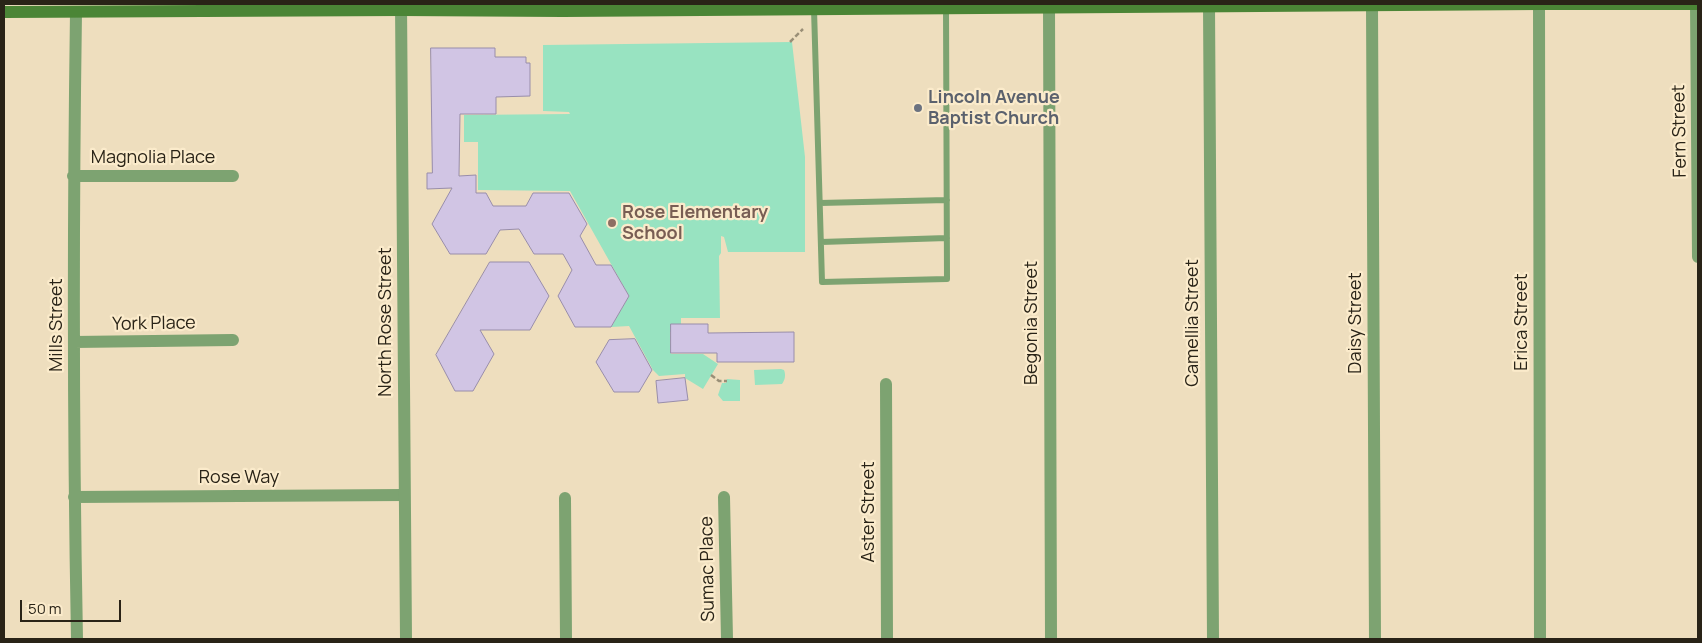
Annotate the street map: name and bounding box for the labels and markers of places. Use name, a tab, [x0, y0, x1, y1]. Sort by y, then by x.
place label: Lincoln Avenue Baptist Church	[928, 87, 1060, 130]
marker: Lincoln Avenue Baptist Church	[912, 102, 924, 114]
place label: Rose Elementary School	[622, 202, 768, 244]
marker: Rose Elementary School	[606, 217, 618, 229]

